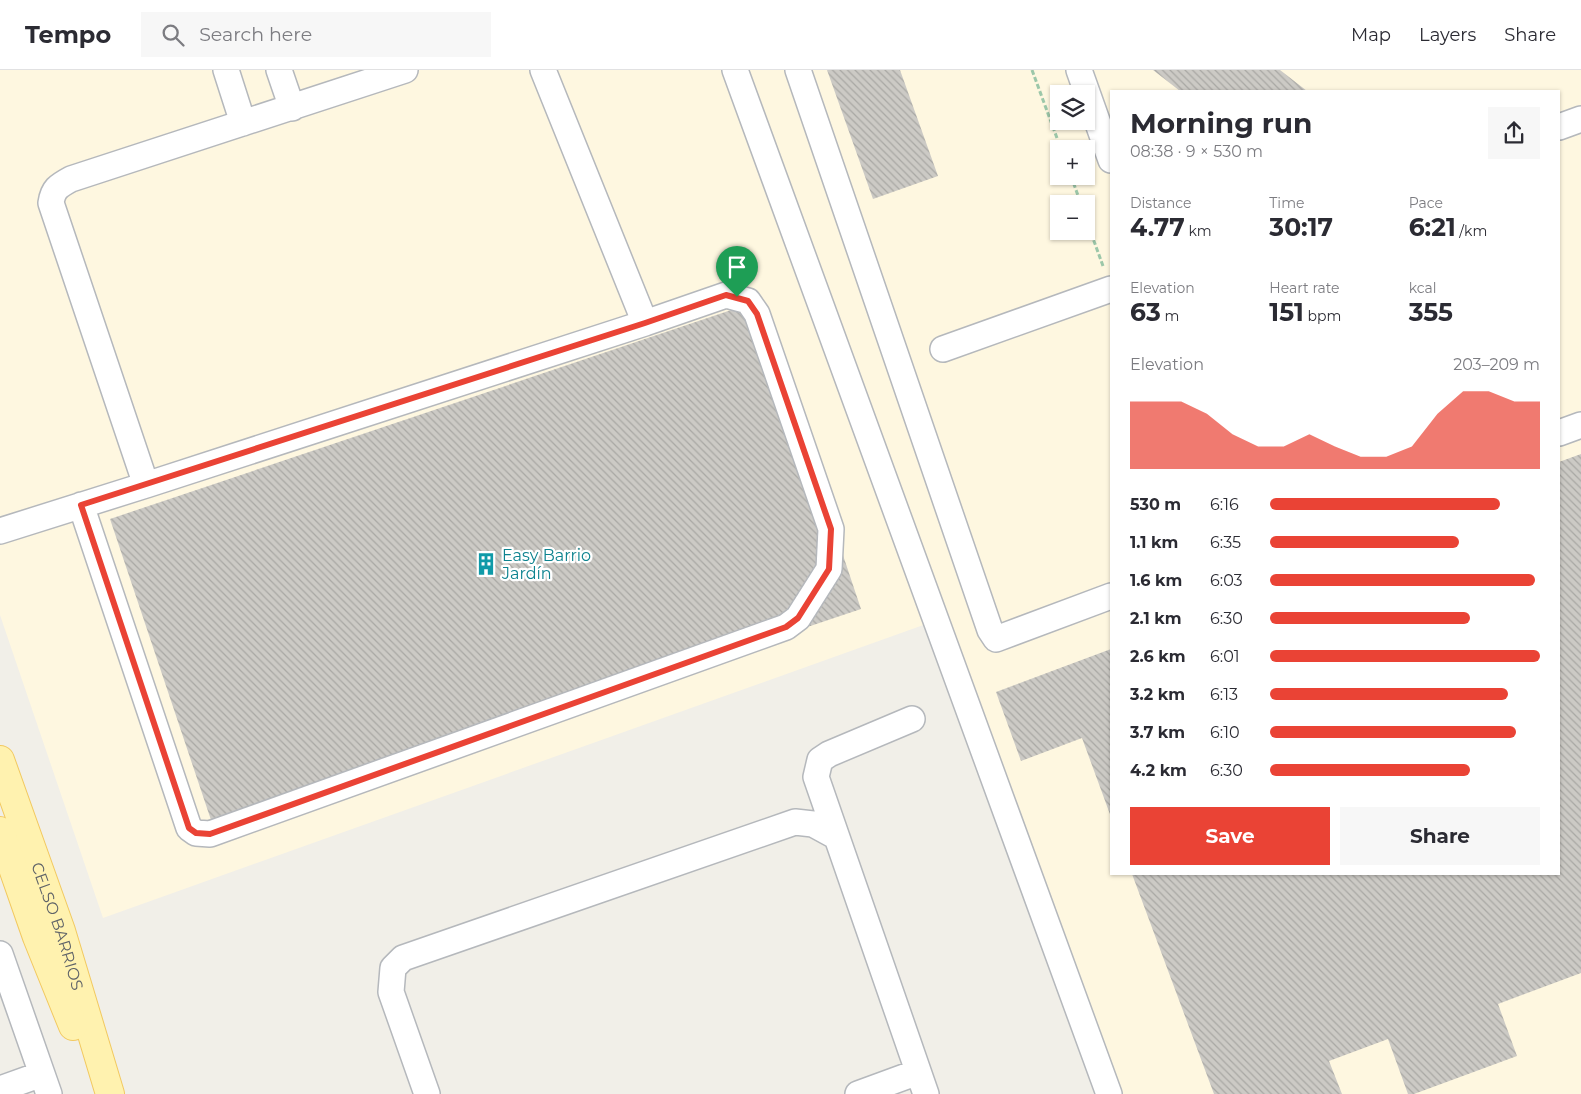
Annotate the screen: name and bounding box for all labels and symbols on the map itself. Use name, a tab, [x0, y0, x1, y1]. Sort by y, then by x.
pin	[716, 246, 758, 297]
place label: Easy Barrio Jardín	[501, 546, 591, 583]
building icon: Easy Barrio Jardín	[473, 551, 499, 577]
street label: CELSO BARRIOS	[28, 860, 88, 993]

